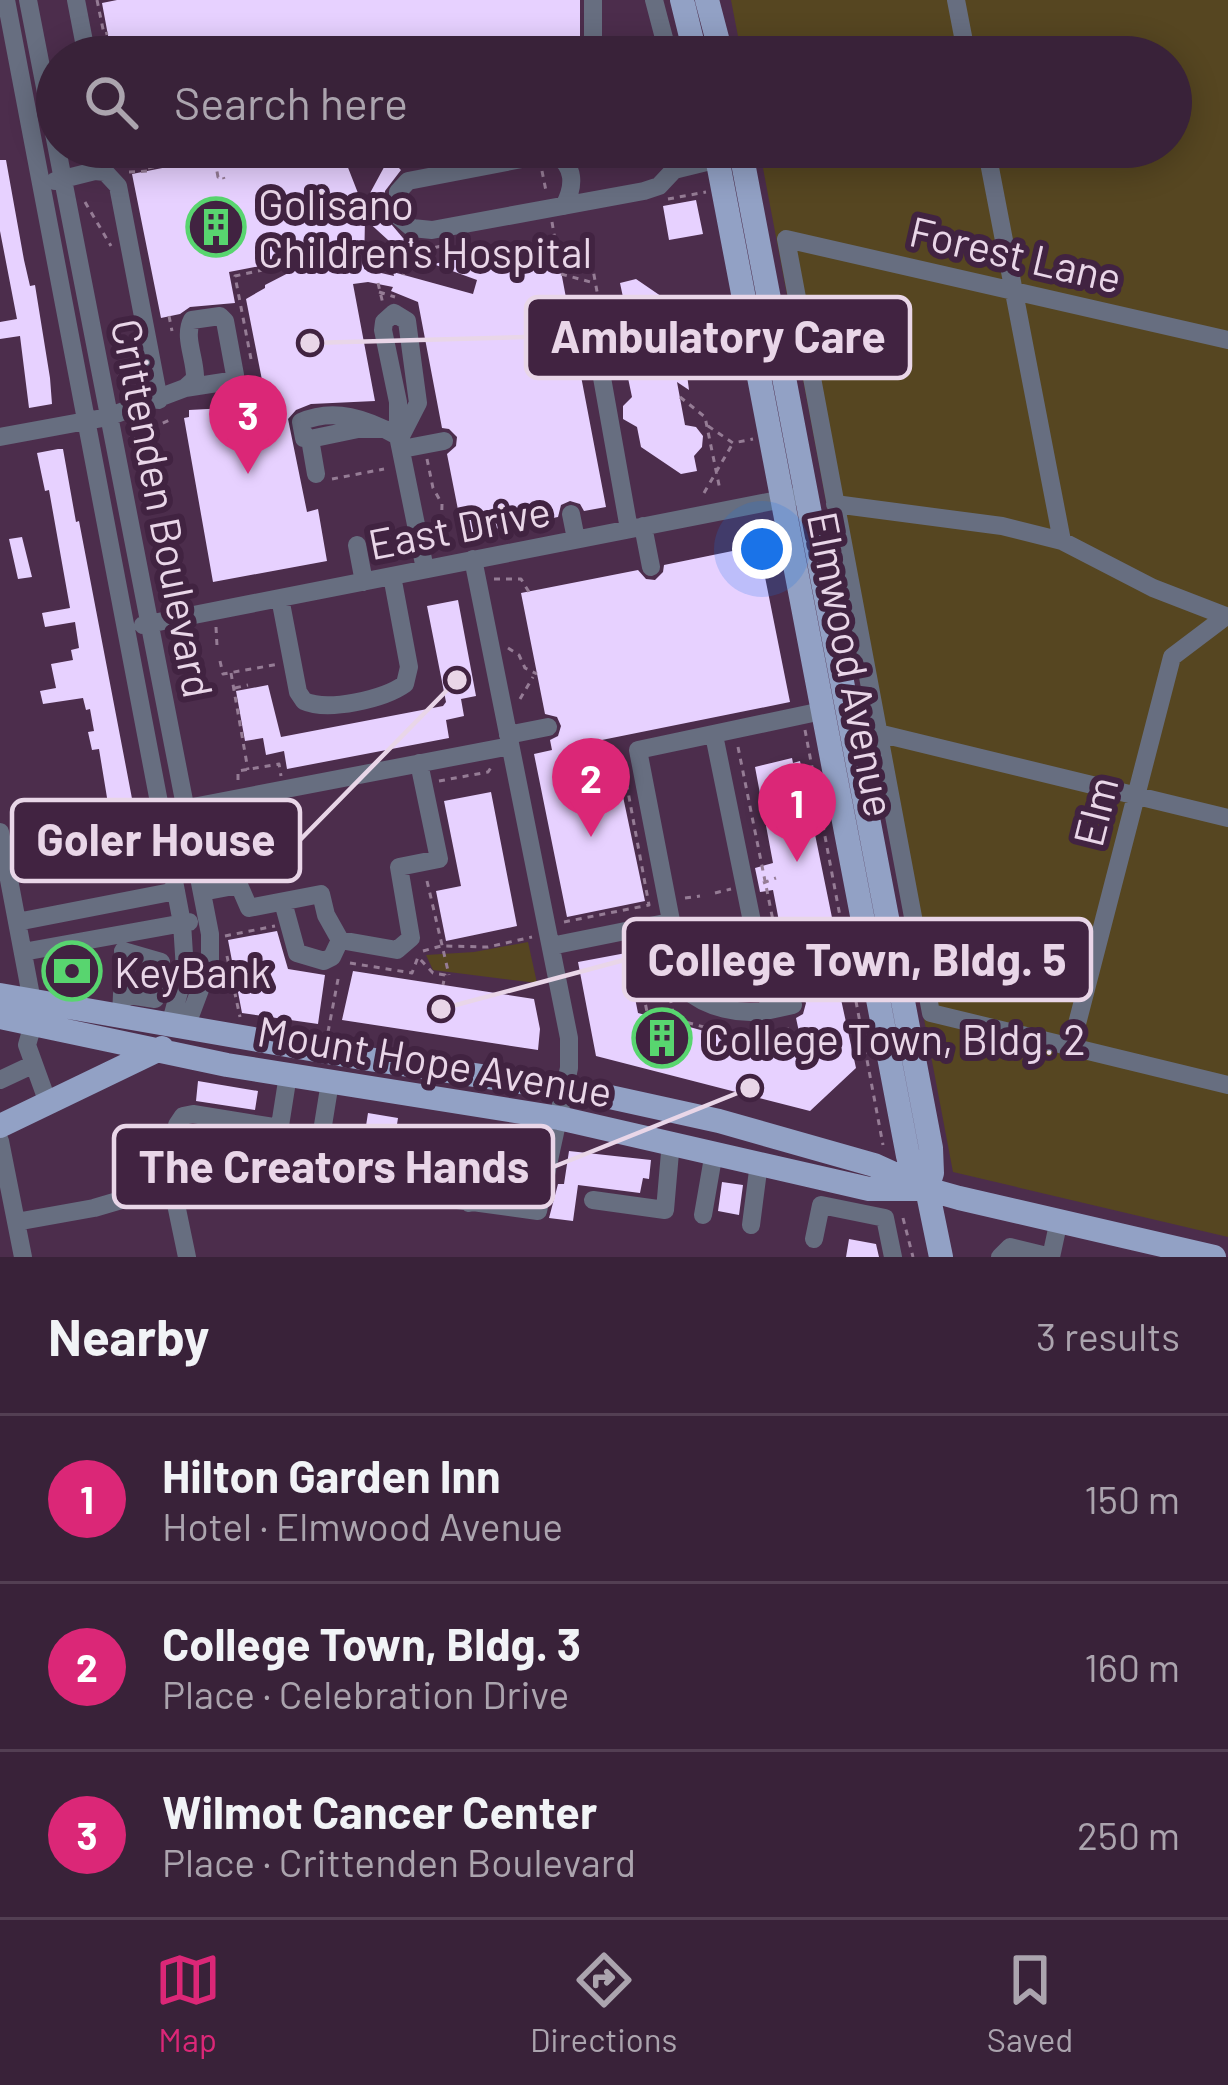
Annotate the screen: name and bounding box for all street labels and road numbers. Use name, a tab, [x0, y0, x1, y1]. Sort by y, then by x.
street label: Forest Lane	[905, 204, 1127, 302]
street label: Crittenden Boulevard	[103, 314, 225, 702]
street label: East Drive	[364, 484, 554, 568]
street label: Elmwood Avenue	[799, 507, 907, 821]
street label: Elm	[1061, 771, 1127, 851]
street label: Mount Hope Avenue	[254, 1004, 616, 1117]

